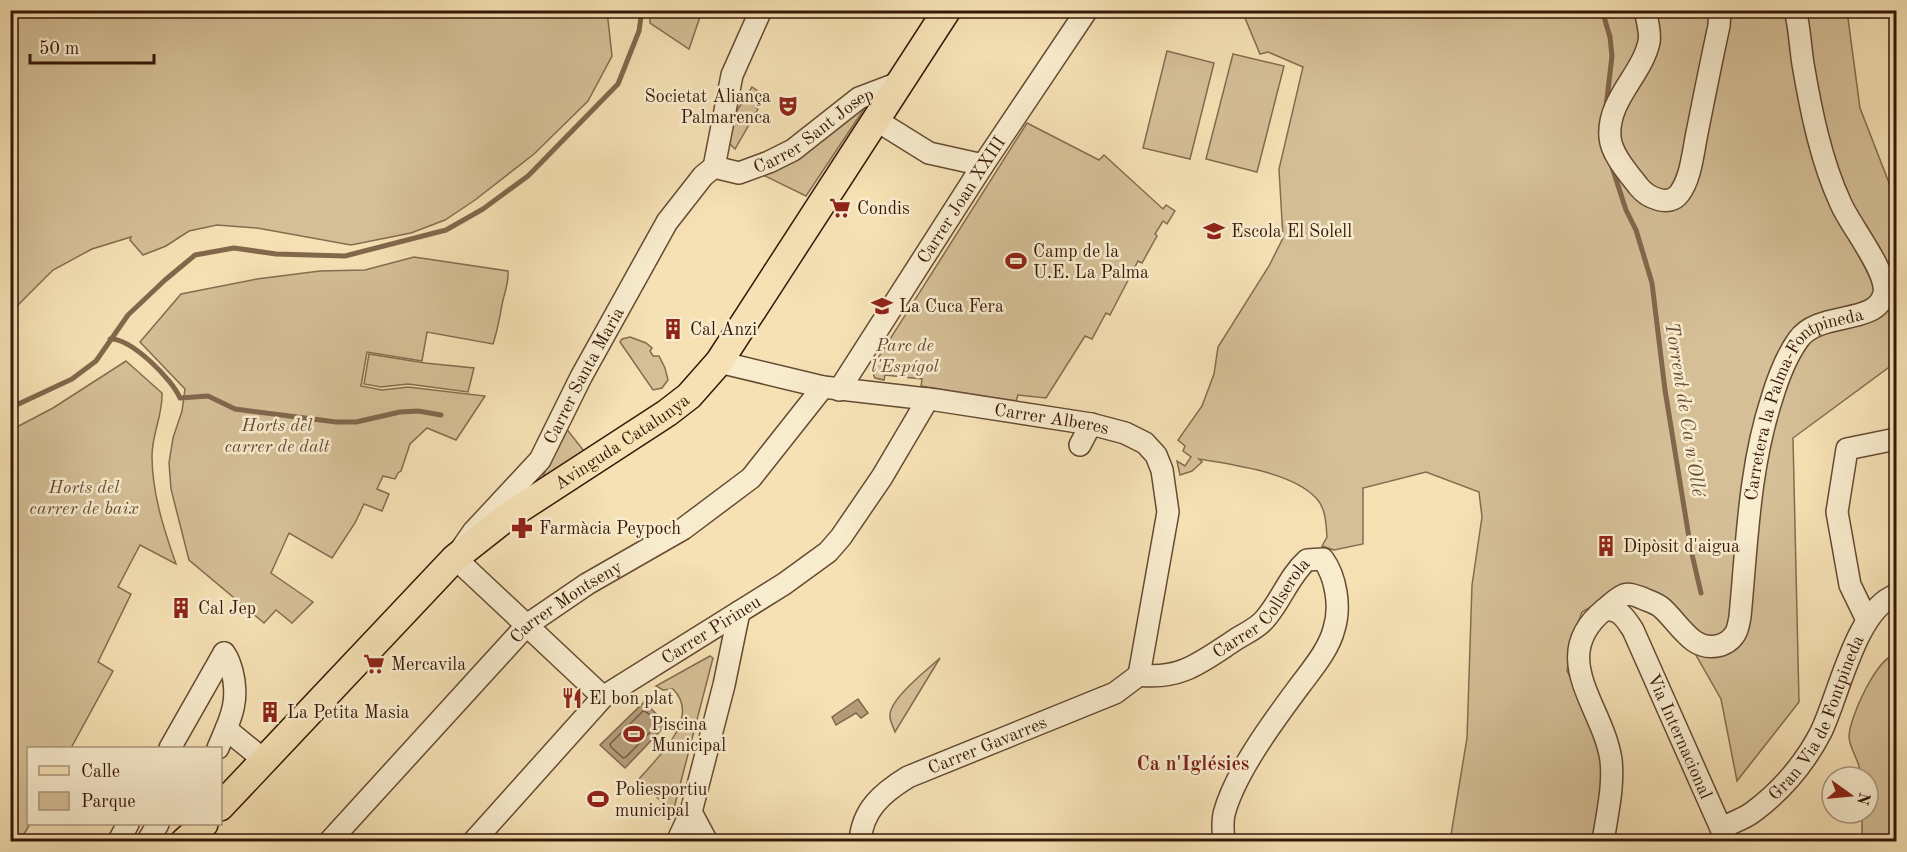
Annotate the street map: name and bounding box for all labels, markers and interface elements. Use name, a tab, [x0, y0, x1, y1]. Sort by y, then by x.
scale bar	[30, 27, 154, 65]
text: 50 m	[39, 40, 79, 58]
street label: Carrer Sant Josep	[751, 85, 876, 177]
place label: Societat Aliança Palmarenca	[645, 88, 771, 127]
theatre icon: Societat Aliança Palmarenca	[776, 94, 800, 118]
street label: Carrer Joan XXIII	[914, 134, 1009, 267]
supermarket icon: Condis	[828, 196, 852, 220]
place label: Condis	[857, 200, 910, 218]
school or university icon: Escola El Solell	[1202, 219, 1226, 243]
place label: Escola El Solell	[1231, 223, 1352, 241]
place label: Camp de la U.E. La Palma	[1033, 243, 1149, 282]
sports icon: Camp de la U.E. La Palma	[1004, 249, 1028, 273]
school or university icon: La Cuca Fera	[870, 294, 894, 318]
place label: La Cuca Fera	[899, 298, 1004, 316]
street label: Carrer Santa Maria	[541, 305, 628, 447]
street label: Carretera la Palma-Fontpineda	[1743, 306, 1866, 502]
building icon: Cal Anzi	[661, 317, 685, 341]
place label: Cal Anzi	[690, 321, 757, 339]
water label: Torrent de Ca n'Ollé	[1660, 321, 1708, 500]
park label: Parc de l'Espígol	[871, 337, 940, 376]
street label: Avinguda Catalunya	[552, 391, 693, 493]
street label: Carrer Alberes	[993, 401, 1111, 438]
park label: Horts del carrer de dalt	[224, 417, 330, 456]
park label: Horts del carrer de baix	[29, 479, 139, 518]
pharmacy icon: Farmàcia Peypoch	[510, 516, 534, 540]
place label: Farmàcia Peypoch	[539, 520, 681, 538]
building icon: Dipòsit d'aigua	[1594, 534, 1618, 558]
place label: Dipòsit d'aigua	[1623, 538, 1740, 556]
street label: Carrer Collserola	[1210, 555, 1314, 662]
street label: Carrer Montseny	[507, 558, 626, 647]
street label: Carrer Pirineu	[659, 593, 765, 668]
building icon: Cal Jep	[169, 596, 193, 620]
place label: Cal Jep	[198, 600, 256, 618]
street label: Gran Via de Fontpineda	[1766, 633, 1868, 804]
supermarket icon: Mercavila	[362, 652, 386, 676]
place label: Mercavila	[391, 656, 466, 674]
street label: Via Internacional	[1644, 671, 1715, 802]
restaurant icon: El bon plat	[560, 686, 584, 710]
place label: El bon plat	[589, 690, 674, 708]
building icon: La Petita Masia	[258, 700, 282, 724]
place label: La Petita Masia	[287, 704, 410, 722]
street label: Carrer Gavarres	[926, 714, 1050, 778]
place label: Piscina Municipal	[651, 716, 726, 755]
sports icon: Piscina Municipal	[622, 722, 646, 746]
legend	[27, 747, 222, 825]
district label: Ca n'Iglésies	[1137, 755, 1249, 775]
text: Calle	[81, 763, 120, 781]
north arrow	[1820, 765, 1880, 825]
place label: Poliesportiu municipal	[615, 781, 708, 820]
sports icon: Poliesportiu municipal	[586, 787, 610, 811]
text: N	[1853, 790, 1872, 807]
text: Parque	[81, 793, 136, 811]

